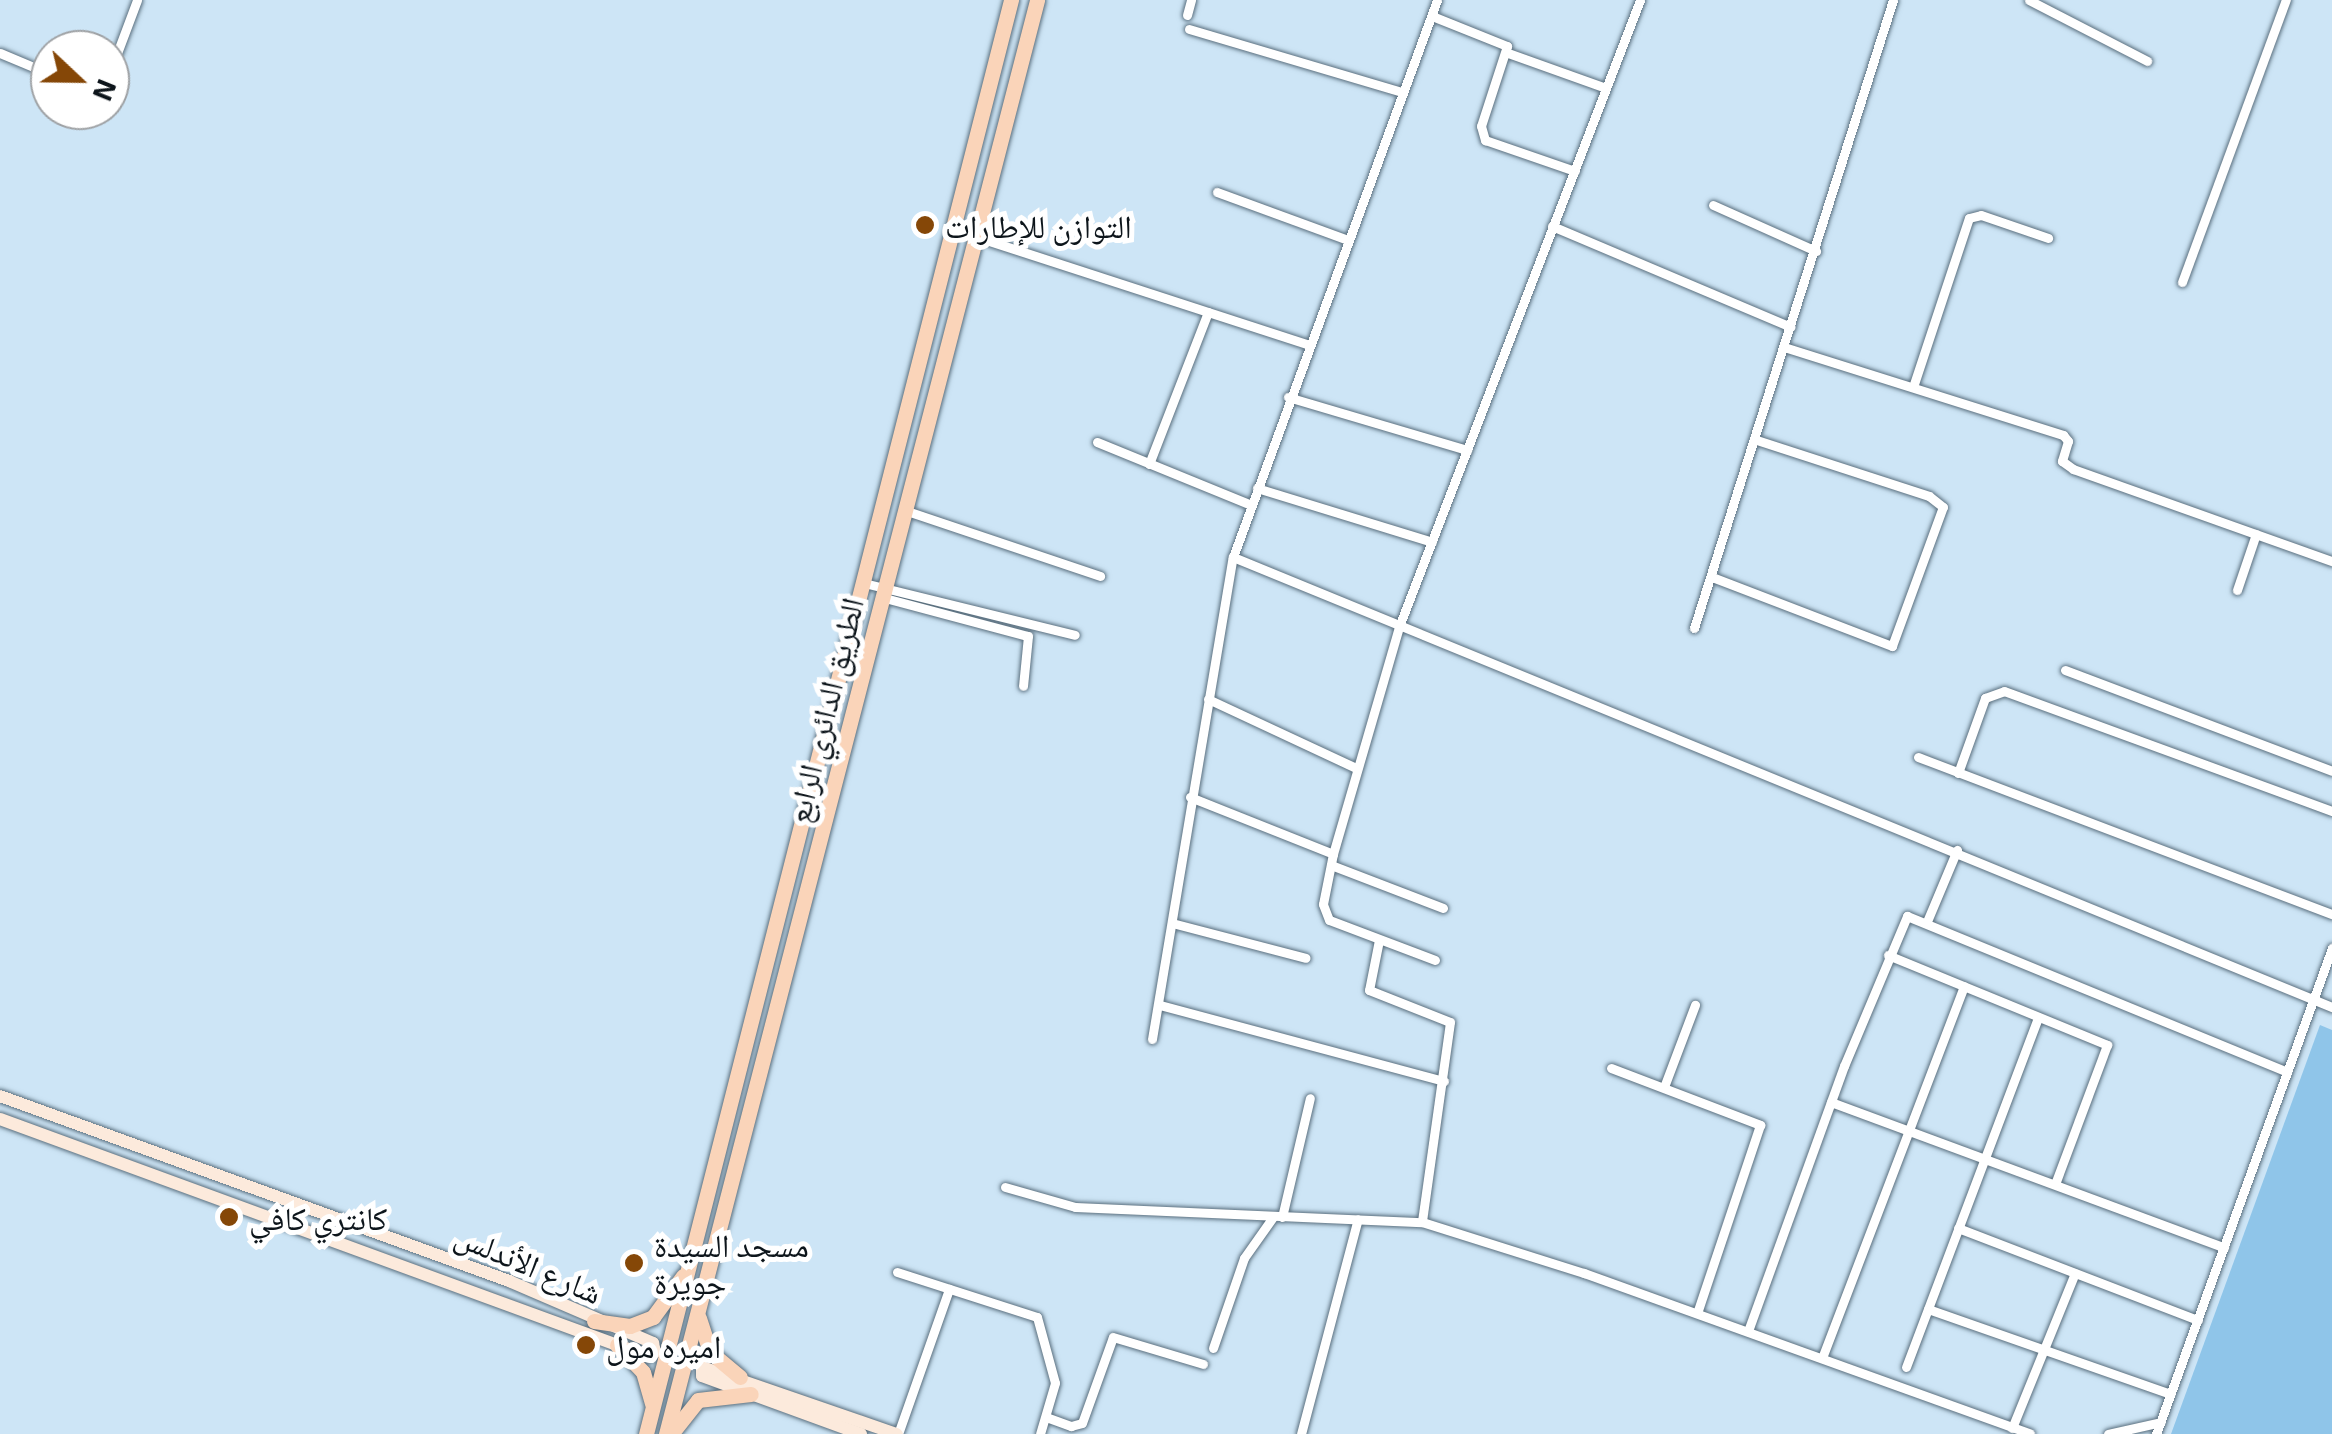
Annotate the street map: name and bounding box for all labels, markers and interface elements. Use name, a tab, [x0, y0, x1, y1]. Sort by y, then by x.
north arrow	[30, 30, 130, 130]
text: N	[86, 75, 126, 106]
place label: التوازن للإطارات	[945, 206, 1132, 244]
marker: التوازن للإطارات	[914, 214, 936, 236]
street label: الطريق الدائري الرابع	[777, 593, 871, 827]
place label: كانتري كافي	[249, 1198, 387, 1236]
marker: كانتري كافي	[218, 1206, 240, 1228]
street label: شارع الأندلس	[450, 1215, 608, 1311]
place label: مسجد السيدة جويرة	[654, 1226, 809, 1301]
marker: مسجد السيدة جويرة	[623, 1252, 645, 1274]
place label: اميره مول	[606, 1326, 721, 1364]
marker: اميره مول	[575, 1334, 597, 1356]

